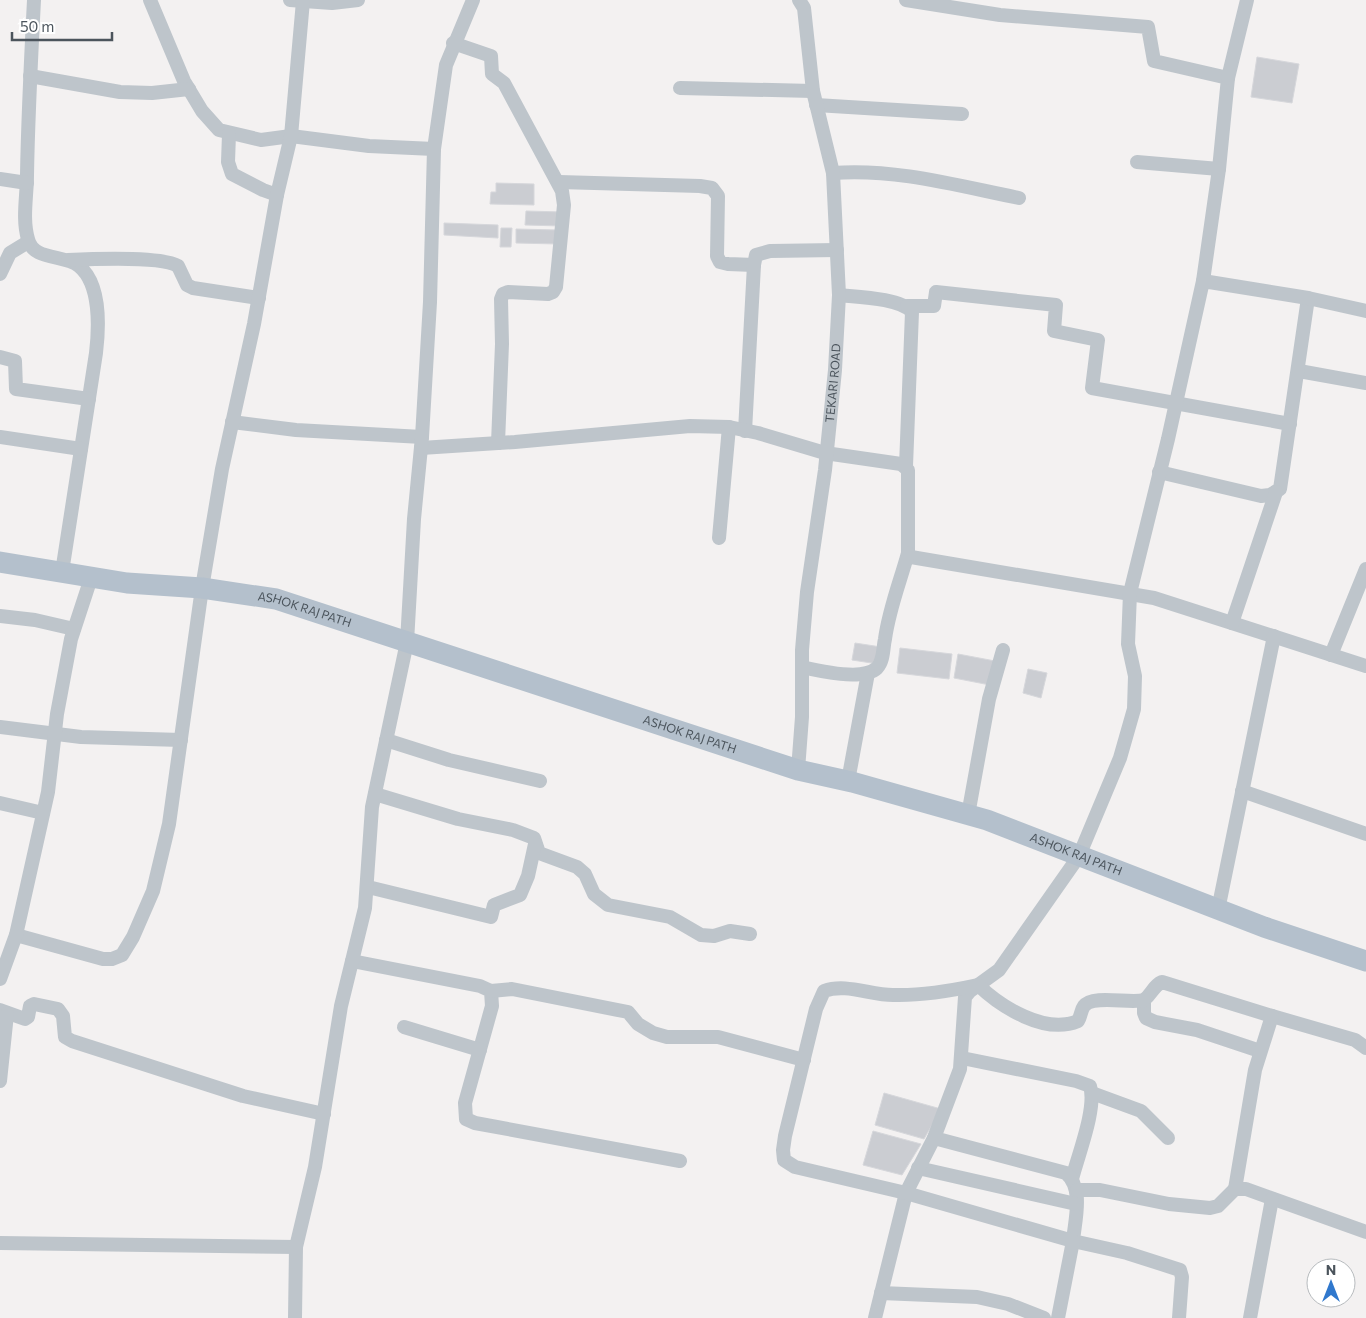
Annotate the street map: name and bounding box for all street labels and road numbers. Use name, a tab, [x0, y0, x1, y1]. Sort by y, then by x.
street label: TEKARI ROAD	[822, 343, 842, 423]
street label: ASHOK RAJ PATH	[257, 588, 354, 629]
street label: ASHOK RAJ PATH	[641, 712, 738, 755]
street label: ASHOK RAJ PATH	[1028, 829, 1124, 878]

